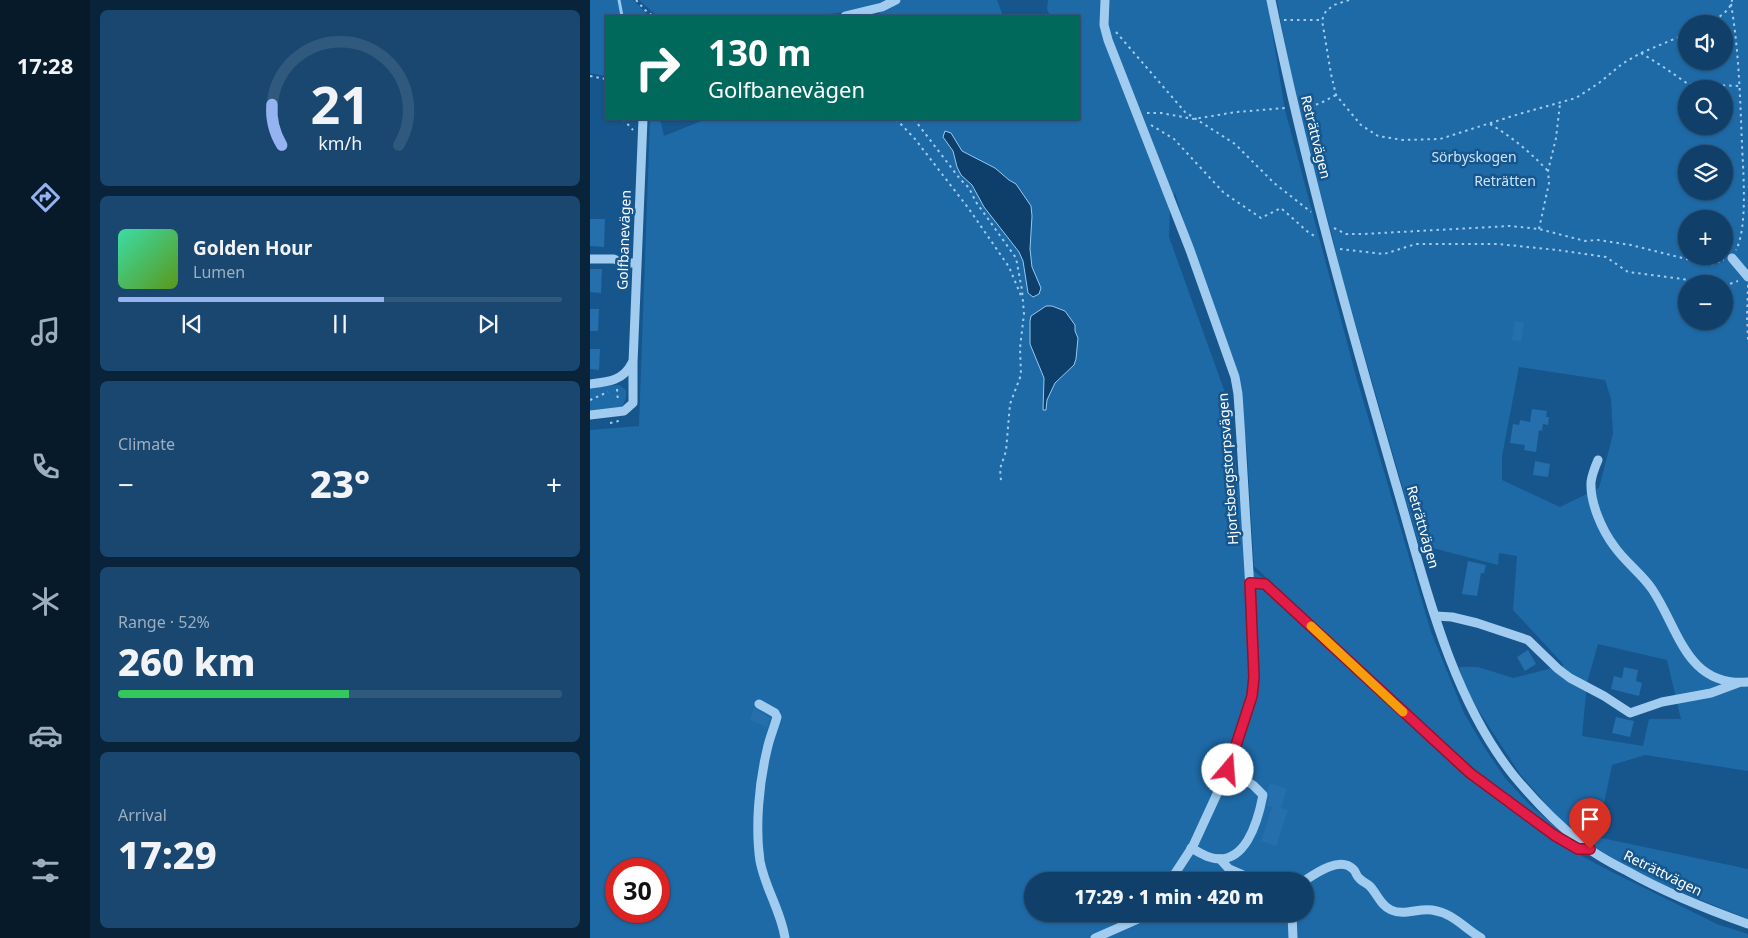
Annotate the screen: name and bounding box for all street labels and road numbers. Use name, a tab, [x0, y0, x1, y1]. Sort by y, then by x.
street label: Reträttvägen	[1297, 93, 1336, 181]
street label: Golfbanevägen	[612, 190, 635, 290]
street label: Hjortsbergstorpsvägen	[1213, 392, 1242, 546]
street label: Reträttvägen	[1403, 483, 1444, 570]
street label: Reträttvägen	[1621, 845, 1706, 900]

